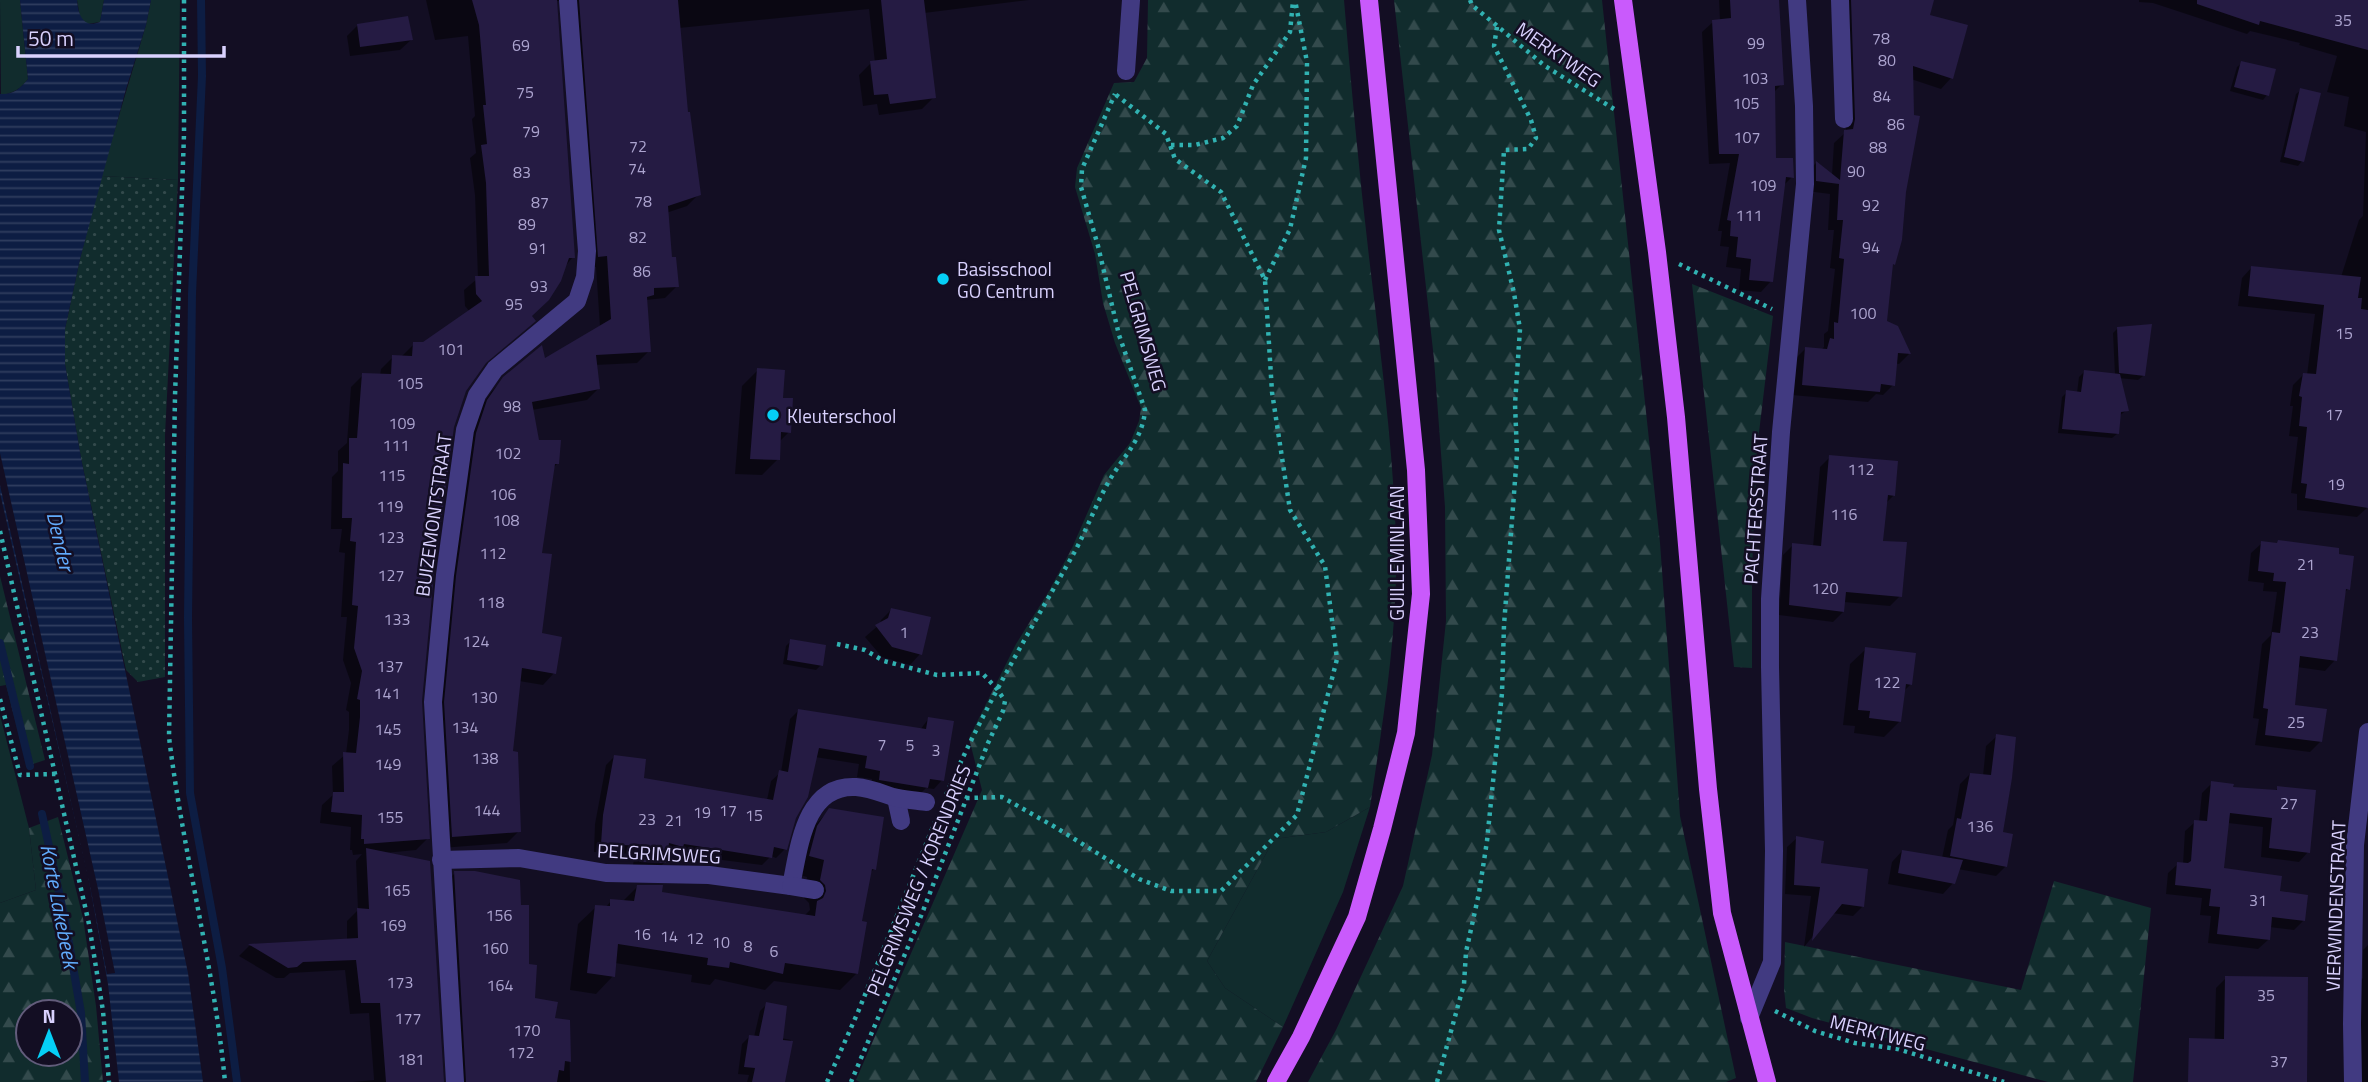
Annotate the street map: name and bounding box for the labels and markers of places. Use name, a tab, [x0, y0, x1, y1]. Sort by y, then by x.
place label: Basisschool GO Centrum	[957, 254, 1055, 305]
marker: Basisschool GO Centrum	[935, 271, 951, 287]
place label: Kleuterschool	[787, 401, 897, 430]
marker: Kleuterschool	[765, 407, 781, 423]

